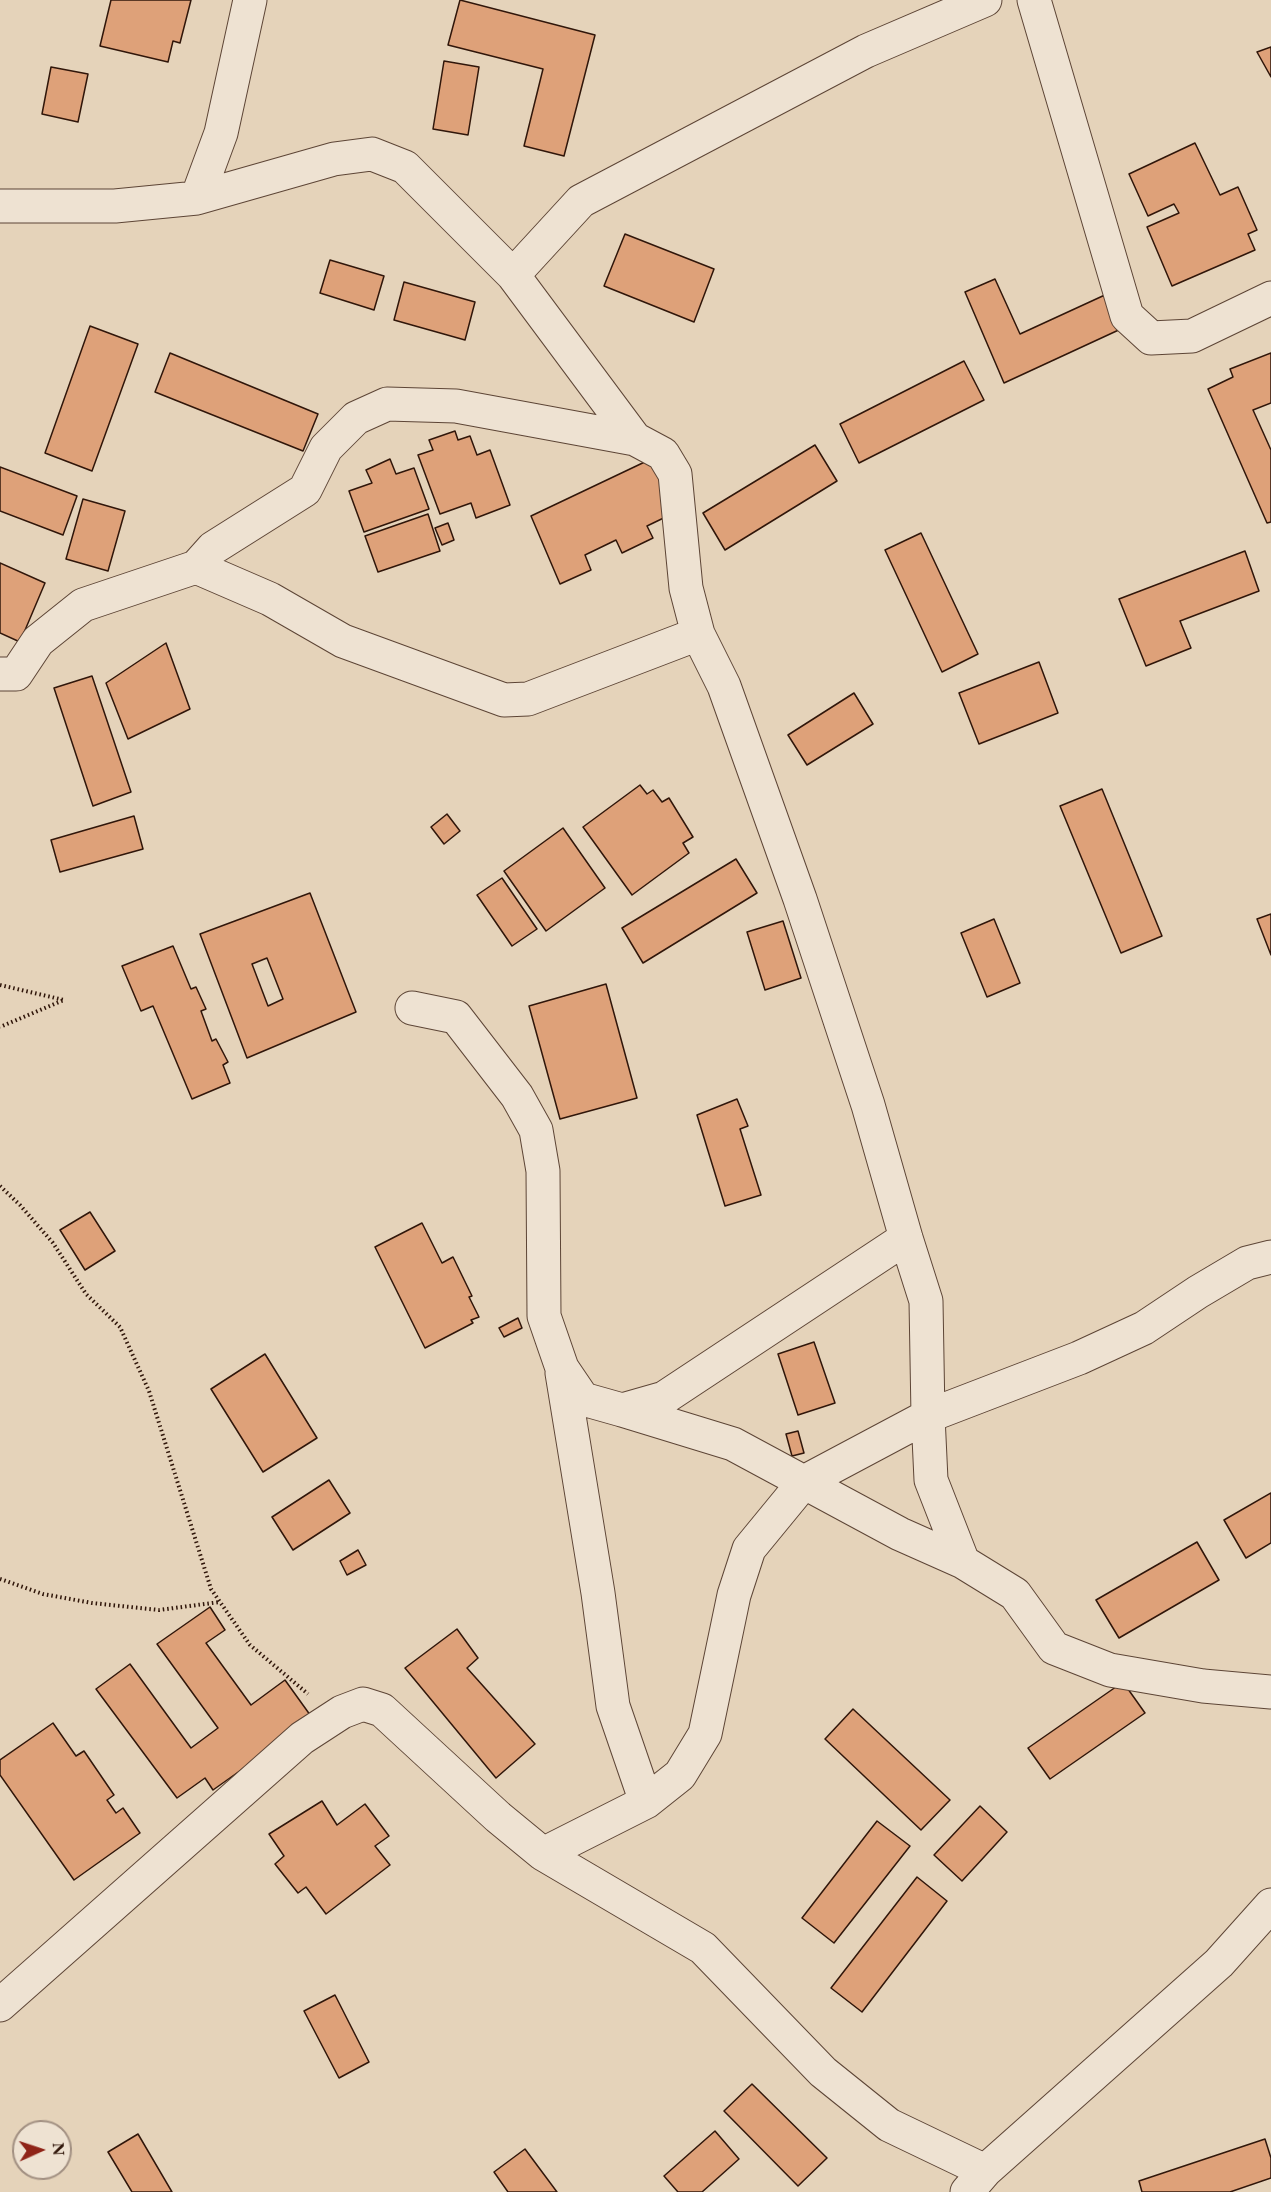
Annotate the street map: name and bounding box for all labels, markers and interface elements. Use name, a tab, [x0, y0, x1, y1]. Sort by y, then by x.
north arrow	[12, 2120, 72, 2180]
text: N	[48, 2142, 69, 2156]

